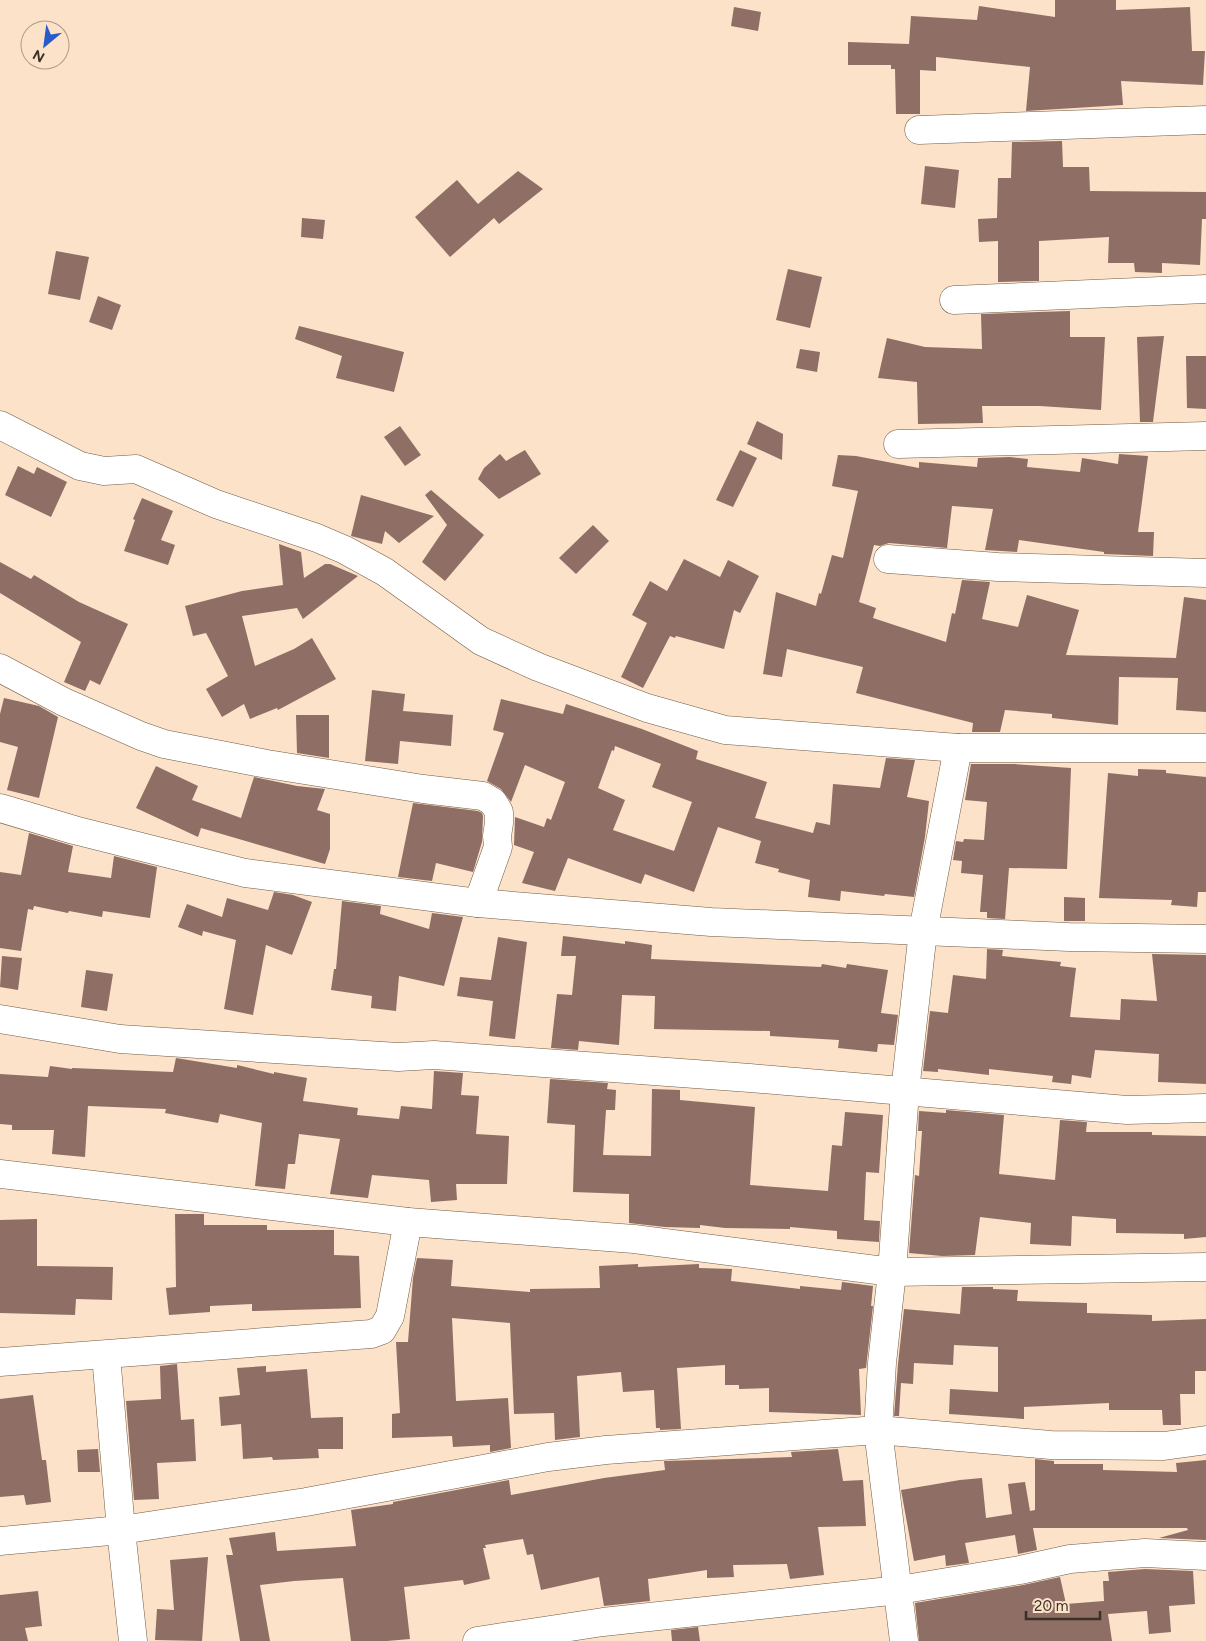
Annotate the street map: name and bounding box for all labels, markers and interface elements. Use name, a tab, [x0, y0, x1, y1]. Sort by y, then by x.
north arrow	[20, 20, 70, 70]
text: N	[30, 46, 48, 66]
scale bar	[1026, 1588, 1100, 1620]
text: 20 m	[1034, 1597, 1068, 1615]

